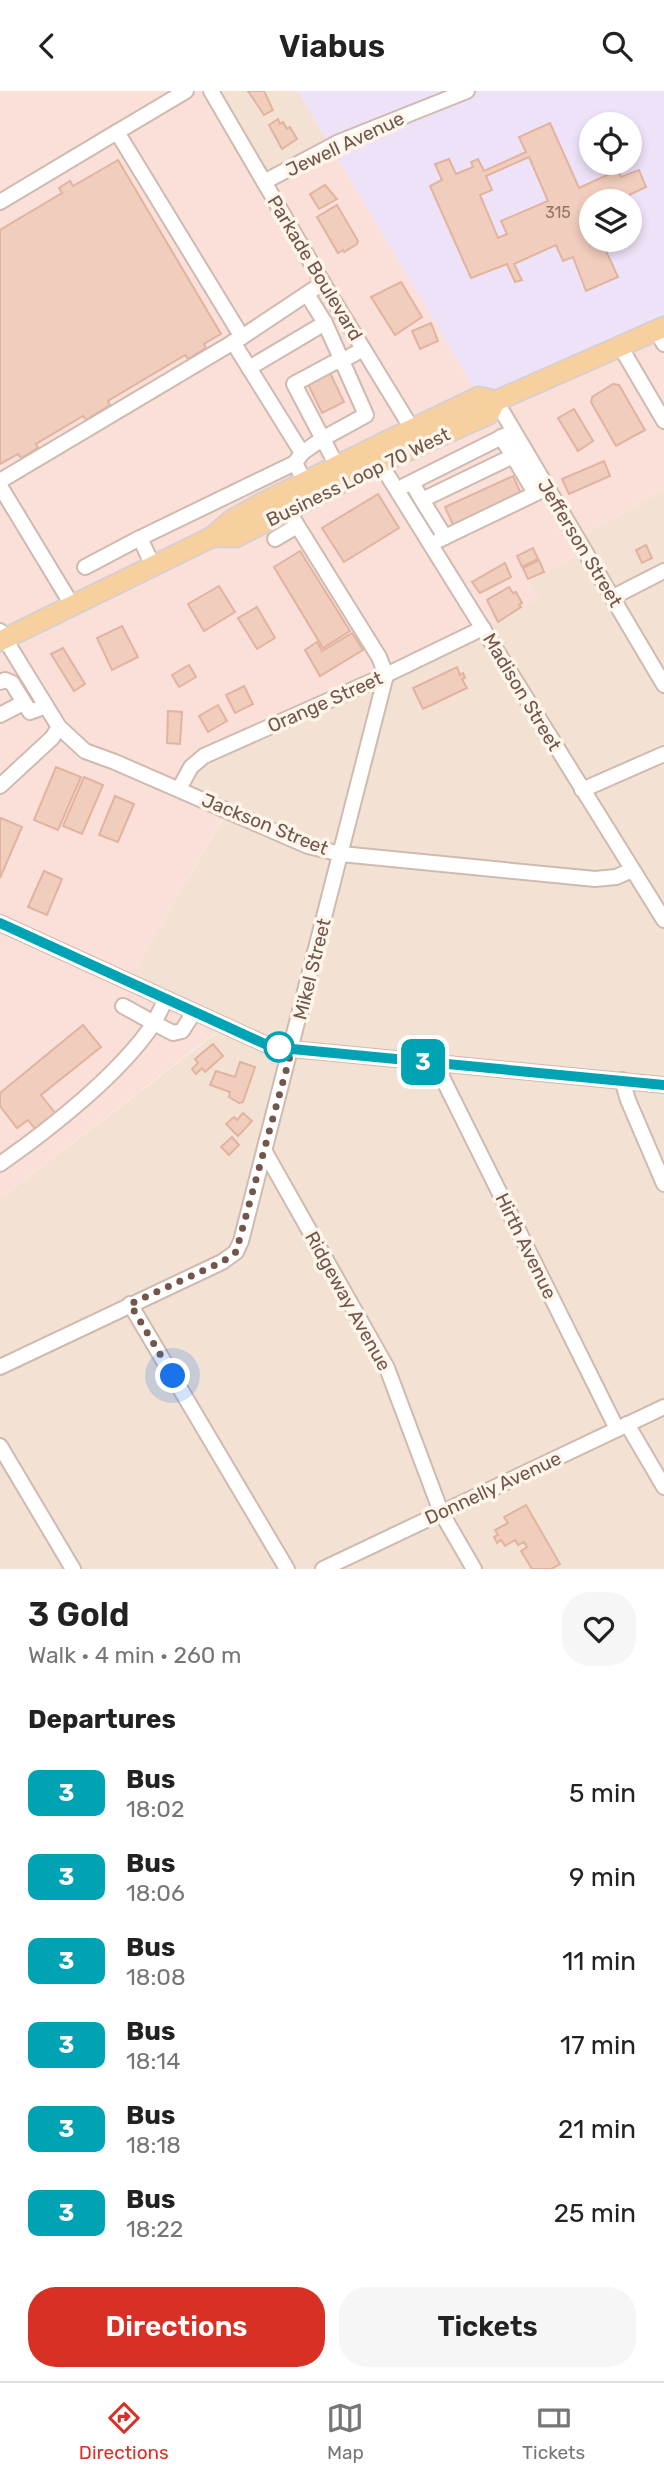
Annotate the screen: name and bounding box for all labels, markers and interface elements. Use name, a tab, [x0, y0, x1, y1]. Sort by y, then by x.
icon: back	[28, 27, 66, 65]
text: Viabus	[279, 27, 385, 65]
icon: search	[598, 27, 636, 65]
street label: Jewell Avenue	[282, 107, 408, 181]
map controls	[579, 112, 642, 252]
button: locate	[579, 112, 642, 175]
button: layers	[579, 189, 642, 252]
street label: Parkade Boulevard	[263, 191, 367, 345]
house number: 315	[545, 203, 571, 222]
street label: Business Loop 70 West	[262, 422, 454, 532]
street label: Jefferson Street	[533, 475, 628, 612]
street label: Madison Street	[478, 629, 566, 755]
street label: Orange Street	[264, 666, 387, 738]
street label: Jackson Street	[198, 788, 332, 860]
street label: Mikel Street	[288, 915, 336, 1022]
unlabelled marker	[264, 1032, 294, 1062]
line badge: 3	[400, 1039, 446, 1085]
text: 3	[415, 1048, 431, 1076]
street label: Hirth Avenue	[490, 1189, 562, 1303]
street label: Ridgeway Avenue	[300, 1227, 396, 1375]
your location	[155, 1358, 190, 1393]
street label: Donnelly Avenue	[421, 1446, 565, 1530]
button: heart	[562, 1592, 636, 1666]
text: 3 Gold	[28, 1595, 129, 1634]
text: Walk · 4 min · 260 m	[28, 1641, 242, 1669]
text: Departures	[28, 1704, 176, 1735]
text: Bus	[126, 1764, 175, 1795]
text: 5 min	[569, 1778, 636, 1809]
text: 3	[59, 1779, 74, 1807]
text: 18:02	[126, 1795, 184, 1823]
text: Bus	[126, 1848, 175, 1879]
text: 9 min	[569, 1862, 636, 1893]
text: 3	[59, 1863, 74, 1891]
text: 18:06	[126, 1879, 185, 1907]
text: Bus	[126, 1932, 175, 1963]
text: 11 min	[562, 1946, 636, 1977]
text: 3	[59, 1947, 74, 1975]
text: 18:08	[126, 1963, 186, 1991]
text: Bus	[126, 2016, 175, 2047]
text: 17 min	[560, 2030, 636, 2061]
text: 3	[59, 2031, 74, 2059]
text: 18:14	[126, 2047, 181, 2075]
text: Bus	[126, 2100, 175, 2131]
text: 21 min	[558, 2114, 636, 2145]
text: 3	[59, 2115, 74, 2143]
text: 18:18	[126, 2131, 181, 2159]
text: Bus	[126, 2184, 175, 2215]
text: 25 min	[554, 2198, 636, 2229]
text: 3	[59, 2199, 74, 2227]
text: 18:22	[126, 2215, 183, 2243]
button: Directions	[28, 2287, 325, 2367]
button: Tickets	[339, 2287, 636, 2367]
tab: Directions	[79, 2399, 169, 2464]
tab: Map	[326, 2399, 364, 2464]
tab: Tickets	[522, 2399, 585, 2464]

